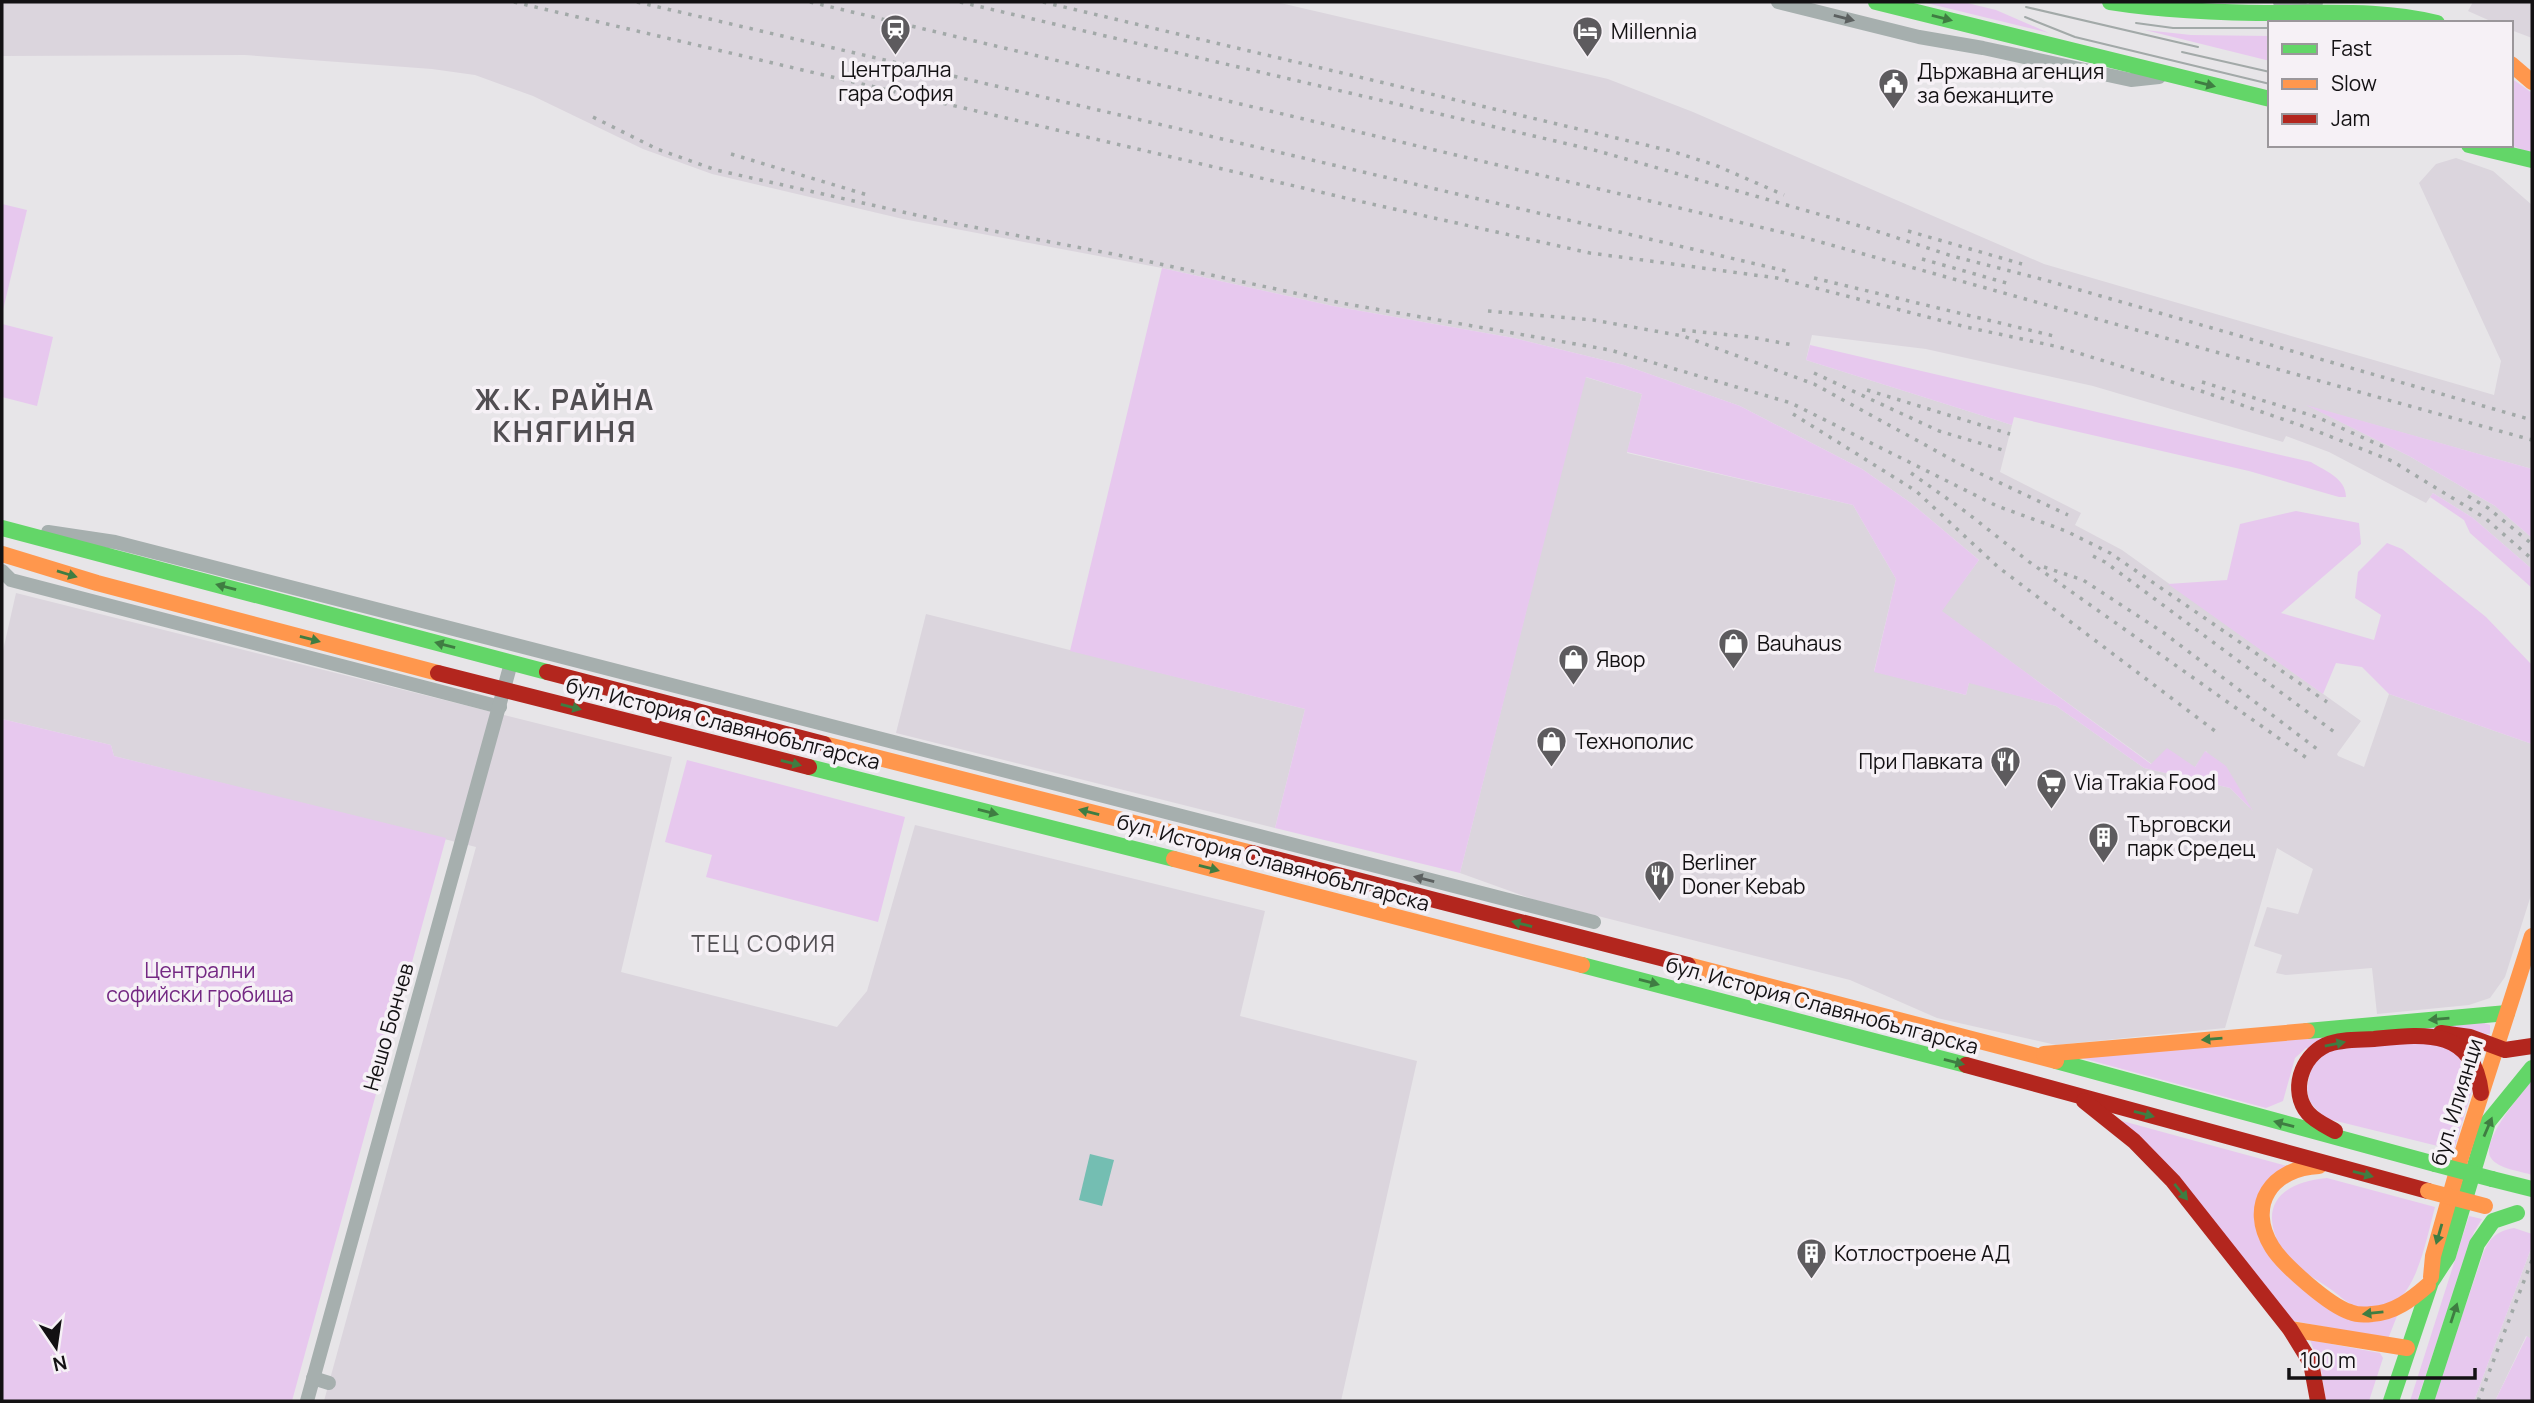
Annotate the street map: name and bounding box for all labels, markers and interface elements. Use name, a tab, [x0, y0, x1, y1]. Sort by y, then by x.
station icon: Централна гара София	[879, 13, 913, 57]
one-way arrow	[1833, 13, 1855, 24]
one-way arrow	[1931, 13, 1953, 24]
hotel icon: Millennia	[1571, 15, 1605, 59]
place label: Millennia	[1611, 17, 1697, 45]
legend	[2268, 21, 2513, 147]
text: Fast	[2331, 34, 2372, 62]
place label: Централна гара София	[838, 55, 954, 107]
place label: Държавна агенция за бежанците	[1917, 57, 2104, 109]
public building icon: Държавна агенция за бежанците	[1877, 67, 1911, 111]
text: Slow	[2331, 69, 2377, 97]
one-way arrow	[2194, 79, 2216, 90]
text: Jam	[2331, 104, 2370, 132]
district label: Ж.К. РАЙНА КНЯГИНЯ	[475, 380, 655, 450]
one-way arrow	[57, 569, 78, 579]
one-way arrow	[214, 581, 236, 592]
shop icon: Bauhaus	[1717, 627, 1751, 671]
place label: Bauhaus	[1757, 629, 1842, 657]
one-way arrow	[300, 634, 322, 645]
one-way arrow	[434, 639, 456, 650]
shop icon: Явор	[1556, 643, 1590, 687]
place label: Явор	[1596, 645, 1645, 673]
street label: бул. История Славянобългарска	[563, 670, 883, 776]
one-way arrow	[560, 702, 582, 713]
shop icon: Технополис	[1535, 725, 1569, 769]
place label: Технополис	[1575, 727, 1694, 755]
restaurant icon: При Павката	[1989, 745, 2023, 789]
place label: При Павката	[1859, 747, 1983, 775]
one-way arrow	[780, 758, 802, 769]
supermarket icon: Via Trakia Food	[2034, 766, 2068, 810]
place label: Via Trakia Food	[2074, 768, 2216, 796]
one-way arrow	[1077, 806, 1099, 817]
one-way arrow	[977, 807, 999, 818]
street label: бул. История Славянобългарска	[1114, 807, 1433, 917]
place label: Търговски парк Средец	[2127, 810, 2255, 862]
building icon: Търговски парк Средец	[2087, 820, 2121, 864]
place label: Berliner Doner Kebab	[1682, 848, 1805, 900]
restaurant icon: Berliner Doner Kebab	[1642, 858, 1676, 902]
one-way arrow	[1198, 863, 1220, 874]
one-way arrow	[1413, 873, 1435, 884]
one-way arrow	[1511, 918, 1533, 929]
district label: ТЕЦ СОФИЯ	[691, 927, 837, 959]
street label: бул. История Славянобългарска	[1663, 950, 1982, 1060]
park label: Централни софийски гробища	[106, 956, 294, 1008]
street label: Нешо Бончев	[356, 960, 420, 1094]
one-way arrow	[1638, 978, 1659, 988]
one-way arrow	[2428, 1014, 2450, 1025]
one-way arrow	[2201, 1034, 2223, 1045]
street label: бул. Илиянци	[2423, 1035, 2489, 1169]
one-way arrow	[2325, 1038, 2347, 1049]
one-way arrow	[1943, 1057, 1965, 1068]
one-way arrow	[2133, 1109, 2155, 1120]
one-way arrow	[2482, 1117, 2494, 1137]
one-way arrow	[2273, 1118, 2295, 1129]
one-way arrow	[2353, 1169, 2375, 1180]
one-way arrow	[2174, 1183, 2189, 1201]
one-way arrow	[2433, 1223, 2444, 1245]
building icon: Котлостроене АД	[1794, 1237, 1828, 1281]
place label: Котлостроене АД	[1834, 1239, 2010, 1267]
one-way arrow	[2450, 1302, 2460, 1323]
one-way arrow	[2362, 1308, 2384, 1319]
north arrow	[21, 1312, 91, 1382]
scale bar	[2289, 1336, 2474, 1380]
text: 100 m	[2300, 1346, 2356, 1374]
text: N	[50, 1349, 69, 1378]

